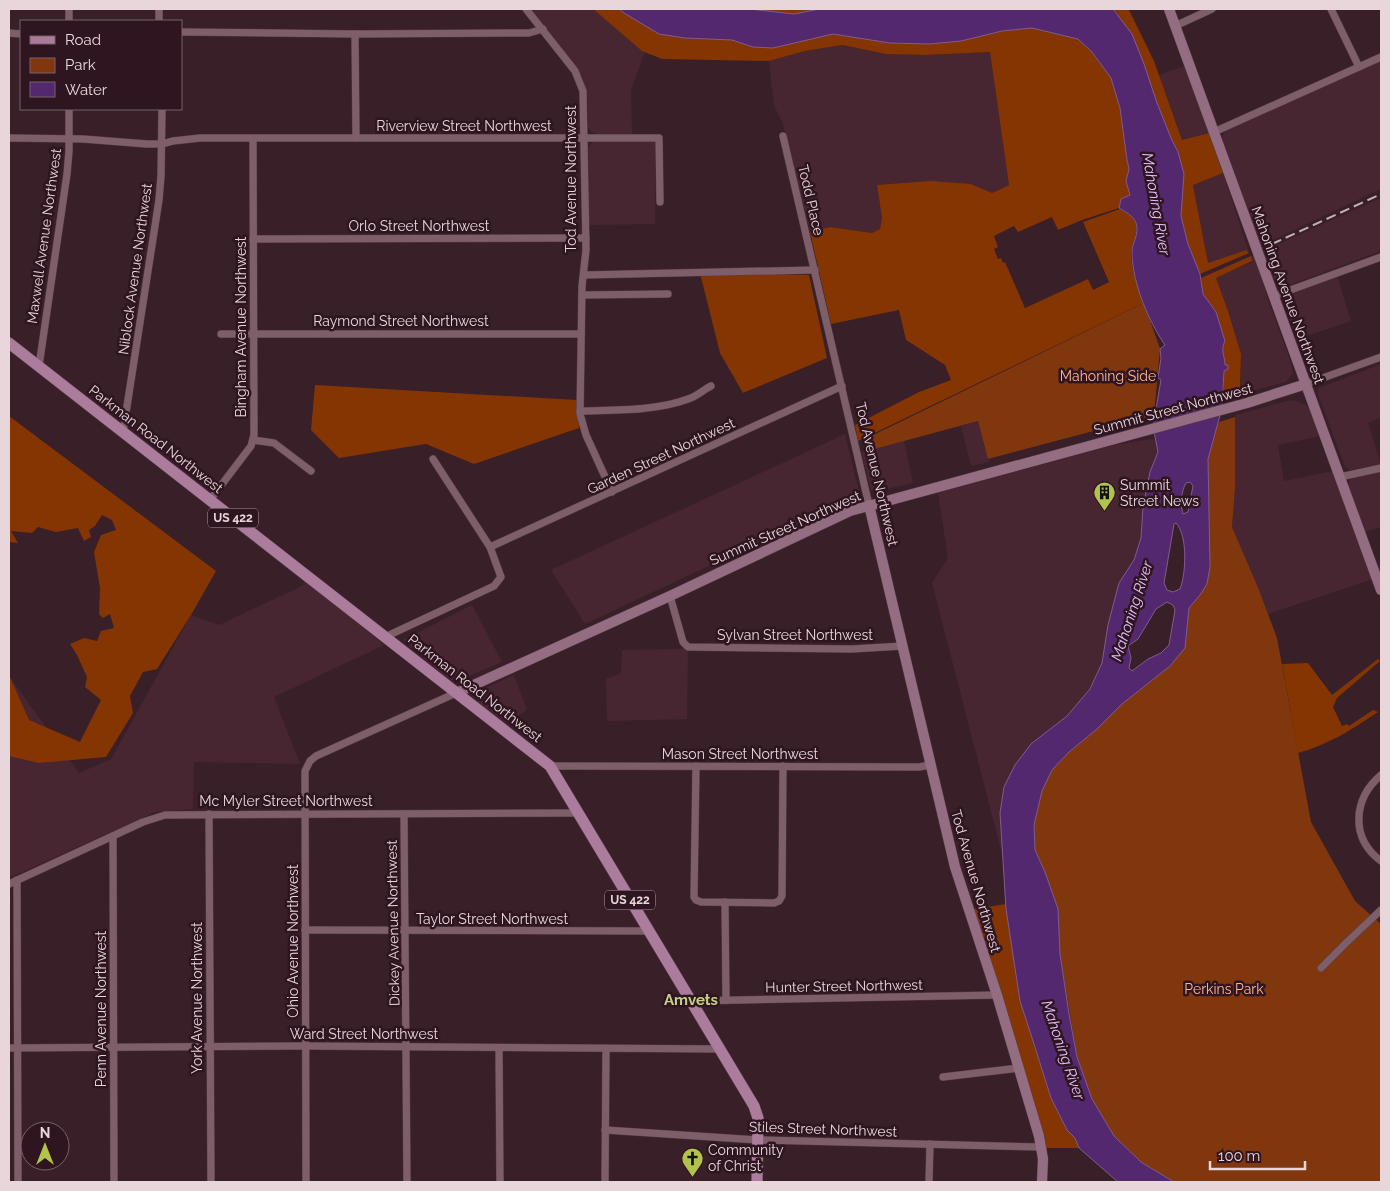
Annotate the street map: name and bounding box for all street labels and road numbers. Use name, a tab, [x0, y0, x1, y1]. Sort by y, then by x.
street label: Tod Avenue Northwest	[563, 105, 579, 253]
street label: Riverview Street Northwest	[376, 118, 552, 134]
street label: Maxwell Avenue Northwest	[24, 147, 64, 325]
street label: Todd Place	[795, 163, 827, 237]
street label: Niblock Avenue Northwest	[115, 182, 155, 356]
street label: Mahoning Avenue Northwest	[1248, 204, 1328, 386]
street label: Orlo Street Northwest	[349, 218, 490, 234]
street label: Bingham Avenue Northwest	[233, 236, 249, 418]
street label: Raymond Street Northwest	[313, 313, 489, 329]
street label: Summit Street Northwest	[1092, 380, 1254, 438]
street label: Parkman Road Northwest	[86, 382, 226, 496]
street label: Tod Avenue Northwest	[853, 400, 901, 548]
street label: Garden Street Northwest	[585, 415, 738, 497]
street label: Summit Street Northwest	[707, 487, 863, 569]
road number: US 422	[208, 508, 258, 528]
street label: Sylvan Street Northwest	[717, 627, 873, 643]
street label: Parkman Road Northwest	[405, 631, 545, 745]
street label: Mason Street Northwest	[662, 746, 819, 762]
street label: Mc Myler Street Northwest	[199, 793, 373, 809]
street label: Tod Avenue Northwest	[948, 808, 1004, 954]
street label: Dickey Avenue Northwest	[384, 839, 402, 1006]
street label: Ohio Avenue Northwest	[285, 864, 301, 1018]
road number: US 422	[605, 890, 655, 910]
street label: Taylor Street Northwest	[416, 911, 568, 927]
street label: York Avenue Northwest	[189, 922, 205, 1074]
street label: Penn Avenue Northwest	[93, 931, 109, 1087]
street label: Hunter Street Northwest	[765, 977, 923, 995]
street label: Ward Street Northwest	[290, 1026, 438, 1042]
street label: Stiles Street Northwest	[749, 1118, 898, 1140]

